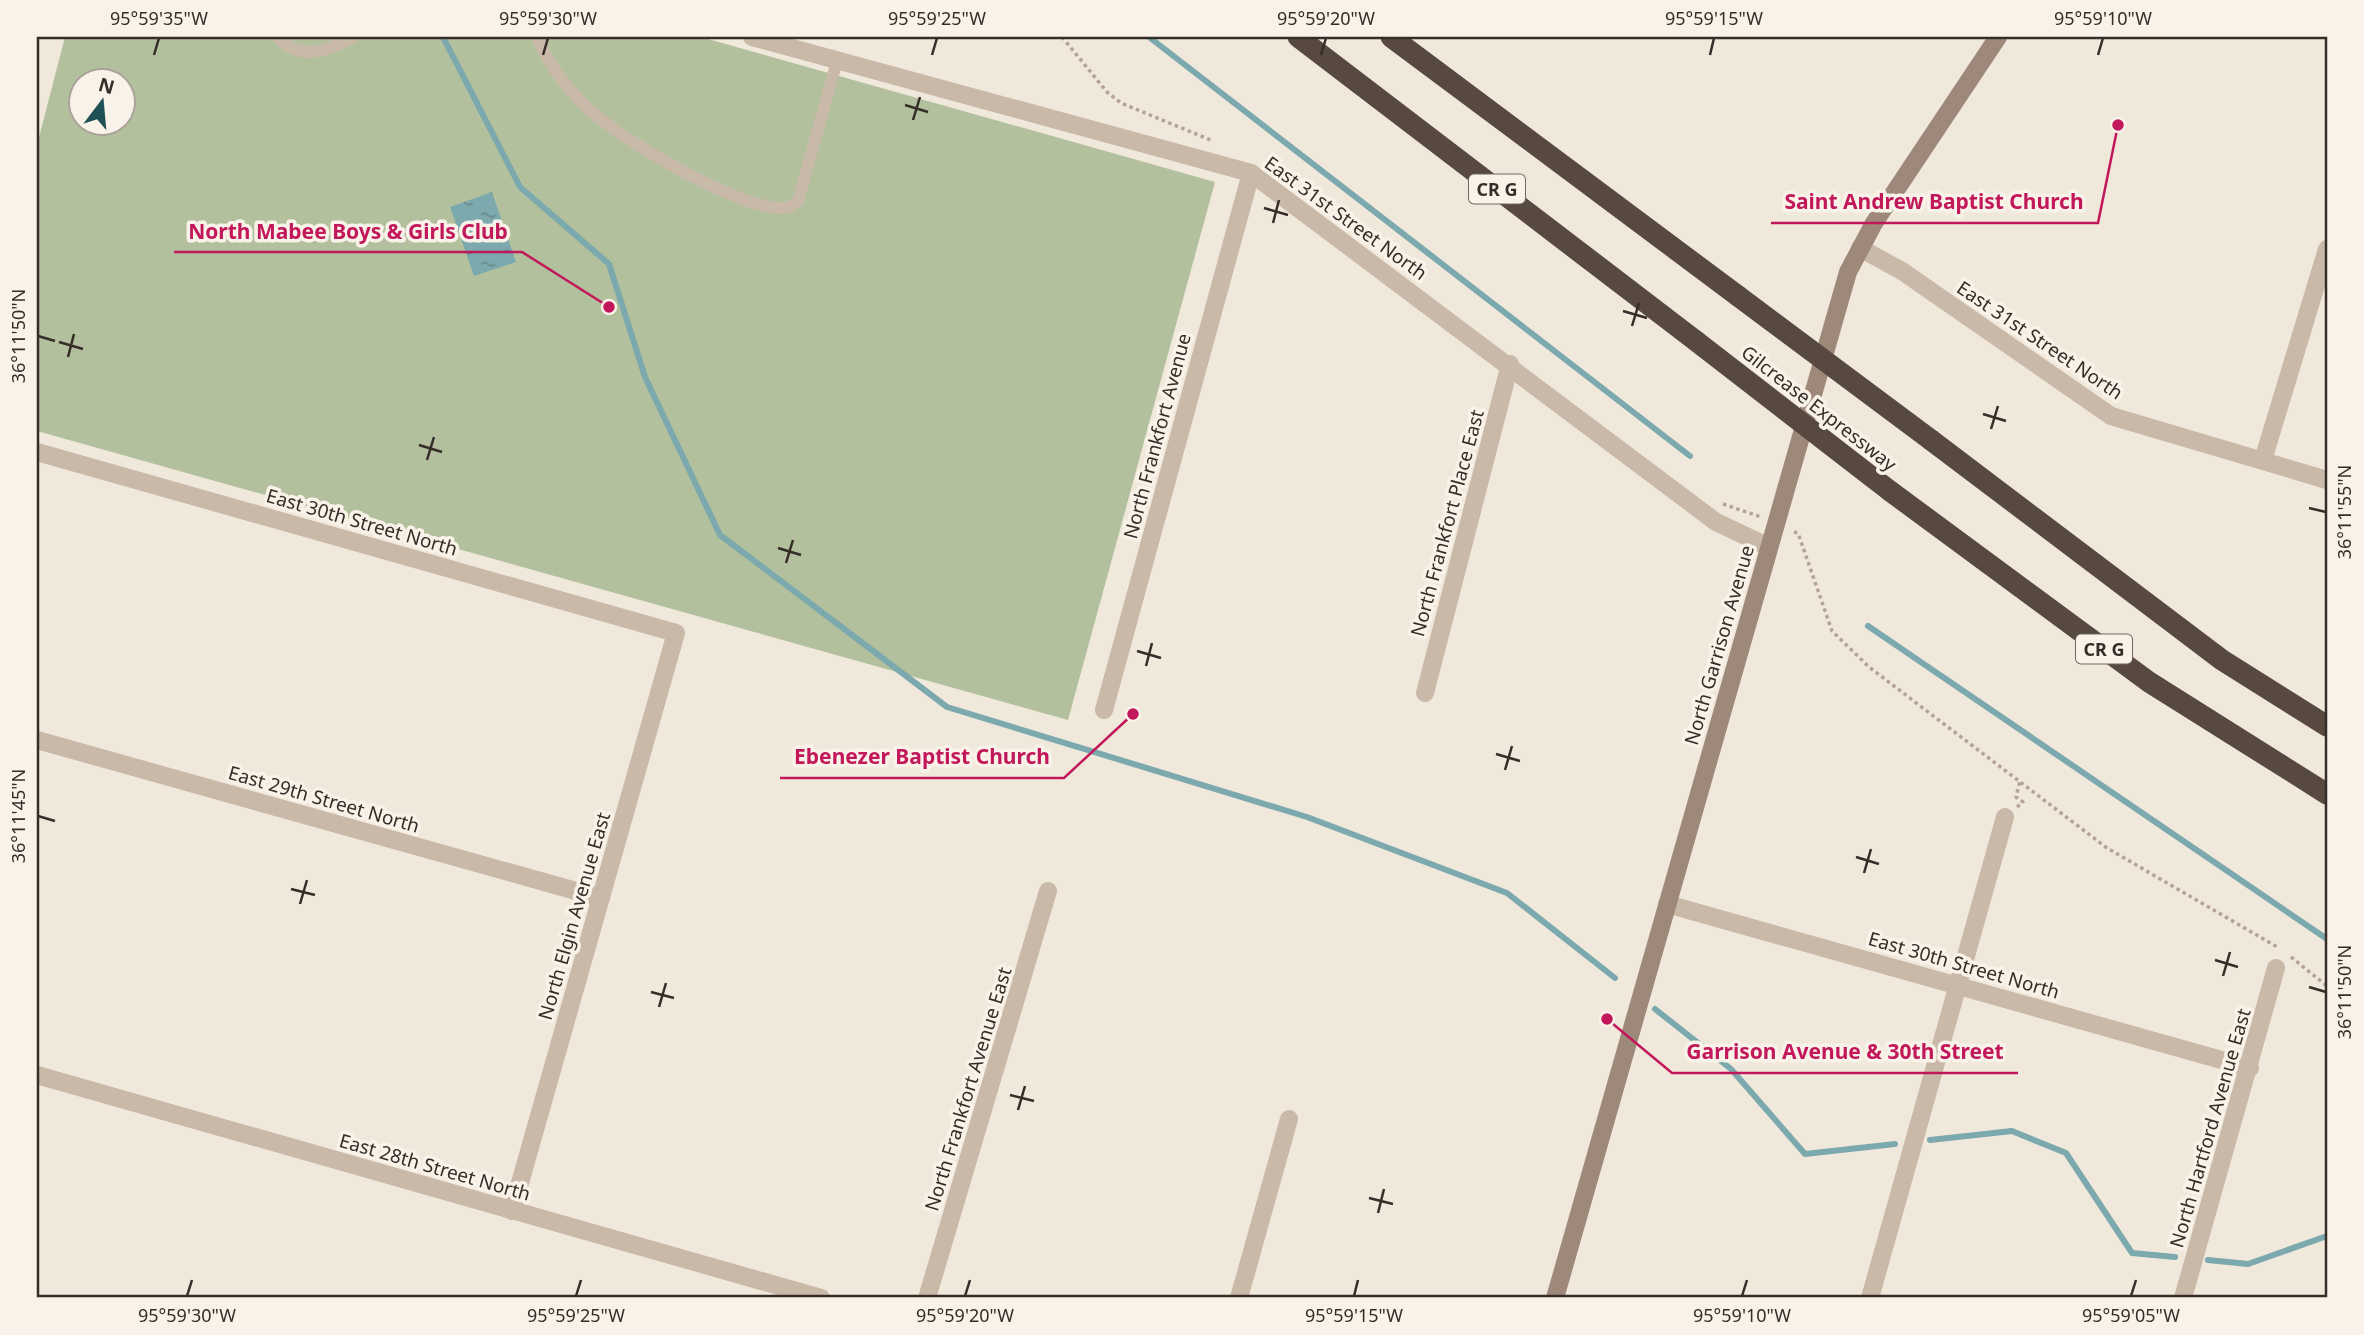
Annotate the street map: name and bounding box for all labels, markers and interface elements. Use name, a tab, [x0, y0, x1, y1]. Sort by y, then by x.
text: 95°59'35"W	[110, 6, 208, 30]
text: 95°59'30"W	[499, 6, 597, 30]
text: 95°59'25"W	[888, 6, 986, 30]
text: 95°59'20"W	[1277, 6, 1375, 30]
text: 95°59'15"W	[1665, 6, 1763, 30]
text: 95°59'10"W	[2054, 6, 2152, 30]
north arrow	[66, 66, 136, 136]
text: N	[96, 71, 118, 100]
street label: East 31st Street North	[1259, 150, 1433, 286]
road number: CR G	[1469, 174, 1525, 204]
callout: Saint Andrew Baptist Church	[1771, 181, 2098, 223]
text: Saint Andrew Baptist Church	[1784, 187, 2084, 215]
callout: North Mabee Boys & Girls Club	[174, 210, 522, 252]
text: North Mabee Boys & Girls Club	[188, 217, 508, 245]
street label: East 31st Street North	[1952, 275, 2128, 405]
text: 36°11'50"N	[6, 289, 30, 383]
street label: North Frankfort Avenue	[1117, 330, 1197, 542]
street label: Gilcrease Expressway	[1736, 339, 1902, 477]
street label: North Frankfort Place East	[1404, 407, 1490, 639]
text: 36°11'55"N	[2332, 465, 2356, 559]
street label: East 30th Street North	[263, 482, 461, 562]
street label: North Garrison Avenue	[1678, 542, 1760, 748]
road number: CR G	[2076, 634, 2132, 664]
callout: Ebenezer Baptist Church	[780, 736, 1064, 778]
text: Ebenezer Baptist Church	[794, 742, 1050, 770]
street label: East 29th Street North	[225, 759, 423, 839]
text: 36°11'45"N	[6, 769, 30, 863]
street label: North Elgin Avenue East	[532, 809, 616, 1023]
street label: East 30th Street North	[1865, 925, 2063, 1005]
text: 36°11'50"N	[2332, 945, 2356, 1039]
street label: North Frankfort Avenue East	[918, 964, 1018, 1214]
street label: North Hartford Avenue East	[2163, 1005, 2257, 1251]
callout: Garrison Avenue & 30th Street	[1672, 1031, 2018, 1073]
text: Garrison Avenue & 30th Street	[1686, 1037, 2004, 1065]
street label: East 28th Street North	[336, 1127, 534, 1207]
text: 95°59'30"W	[138, 1303, 236, 1327]
text: 95°59'25"W	[527, 1303, 625, 1327]
text: 95°59'20"W	[916, 1303, 1014, 1327]
text: 95°59'15"W	[1305, 1303, 1403, 1327]
text: 95°59'10"W	[1693, 1303, 1791, 1327]
text: 95°59'05"W	[2082, 1303, 2180, 1327]

